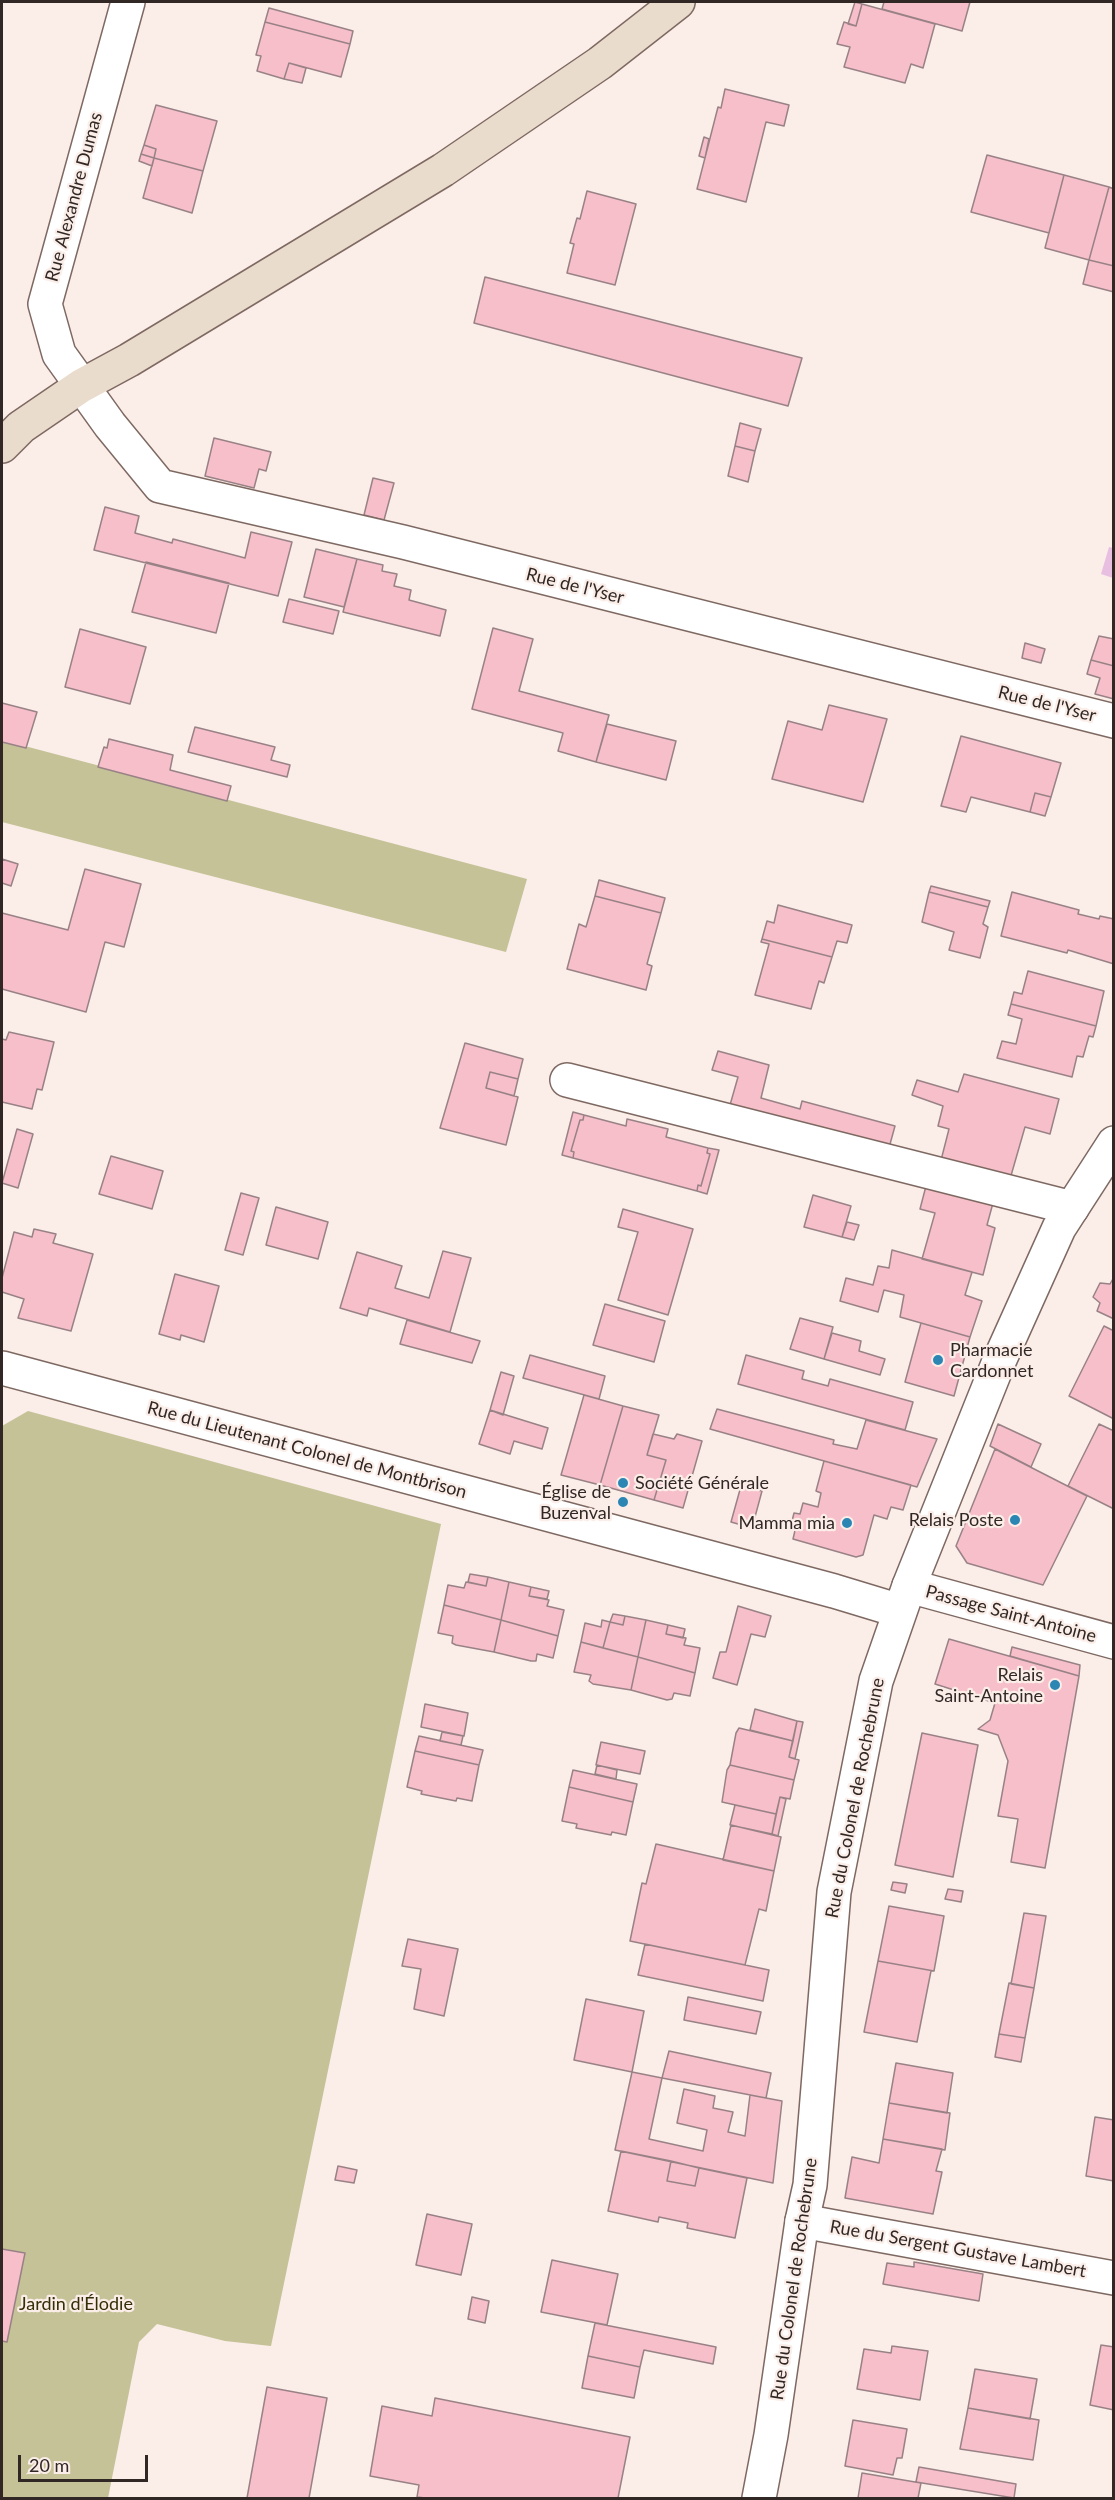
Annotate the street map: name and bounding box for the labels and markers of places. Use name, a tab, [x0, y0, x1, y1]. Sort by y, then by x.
place label: Pharmacie Cardonnet	[950, 1339, 1033, 1382]
marker: Pharmacie Cardonnet	[931, 1353, 945, 1367]
place label: Société Générale	[635, 1472, 769, 1494]
marker: Société Générale	[616, 1476, 630, 1490]
place label: Église de Buzenval	[540, 1481, 611, 1524]
marker: Église de Buzenval	[616, 1495, 630, 1509]
place label: Relais Poste	[909, 1509, 1003, 1531]
place label: Mamma mia	[738, 1512, 835, 1534]
marker: Relais Poste	[1008, 1513, 1022, 1527]
marker: Mamma mia	[840, 1516, 854, 1530]
place label: Relais Saint-Antoine	[934, 1664, 1043, 1706]
marker: Relais Saint-Antoine	[1048, 1678, 1062, 1692]

